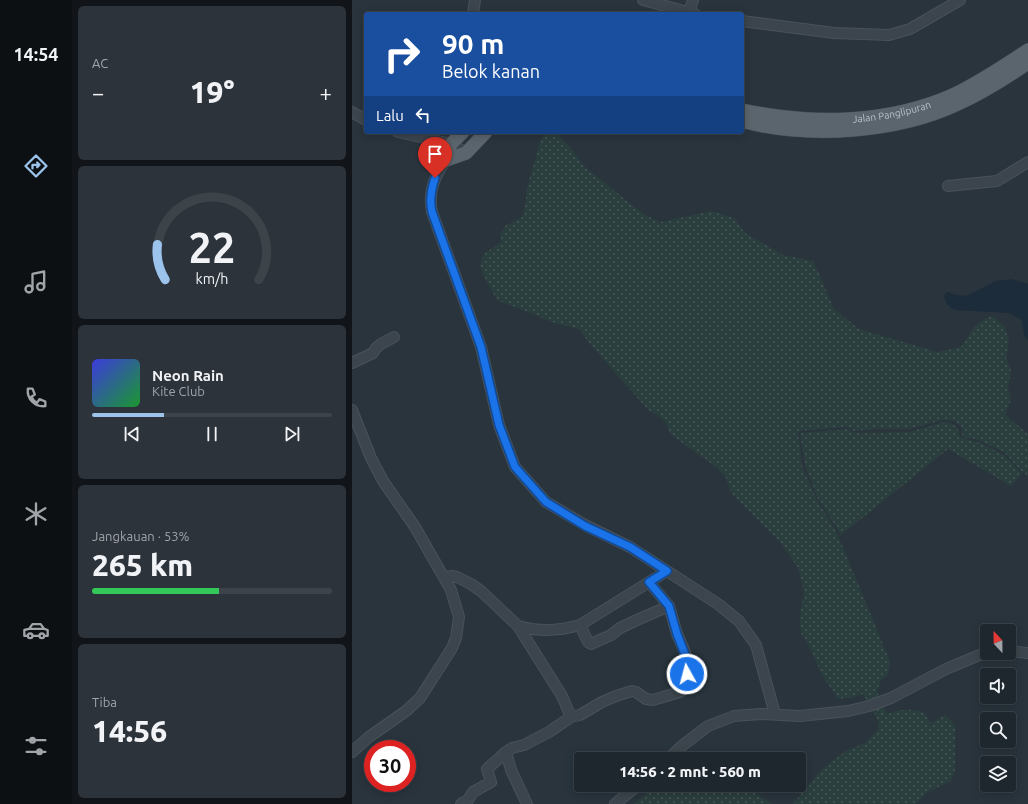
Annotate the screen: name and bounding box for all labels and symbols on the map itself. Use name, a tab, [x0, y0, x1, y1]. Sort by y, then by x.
street label: Jalan Panglipuran	[852, 99, 932, 125]
pin	[418, 137, 452, 178]
north arrow	[980, 624, 1016, 660]
position arrow	[666, 653, 708, 695]
speed limit sign: 30	[364, 740, 416, 792]

